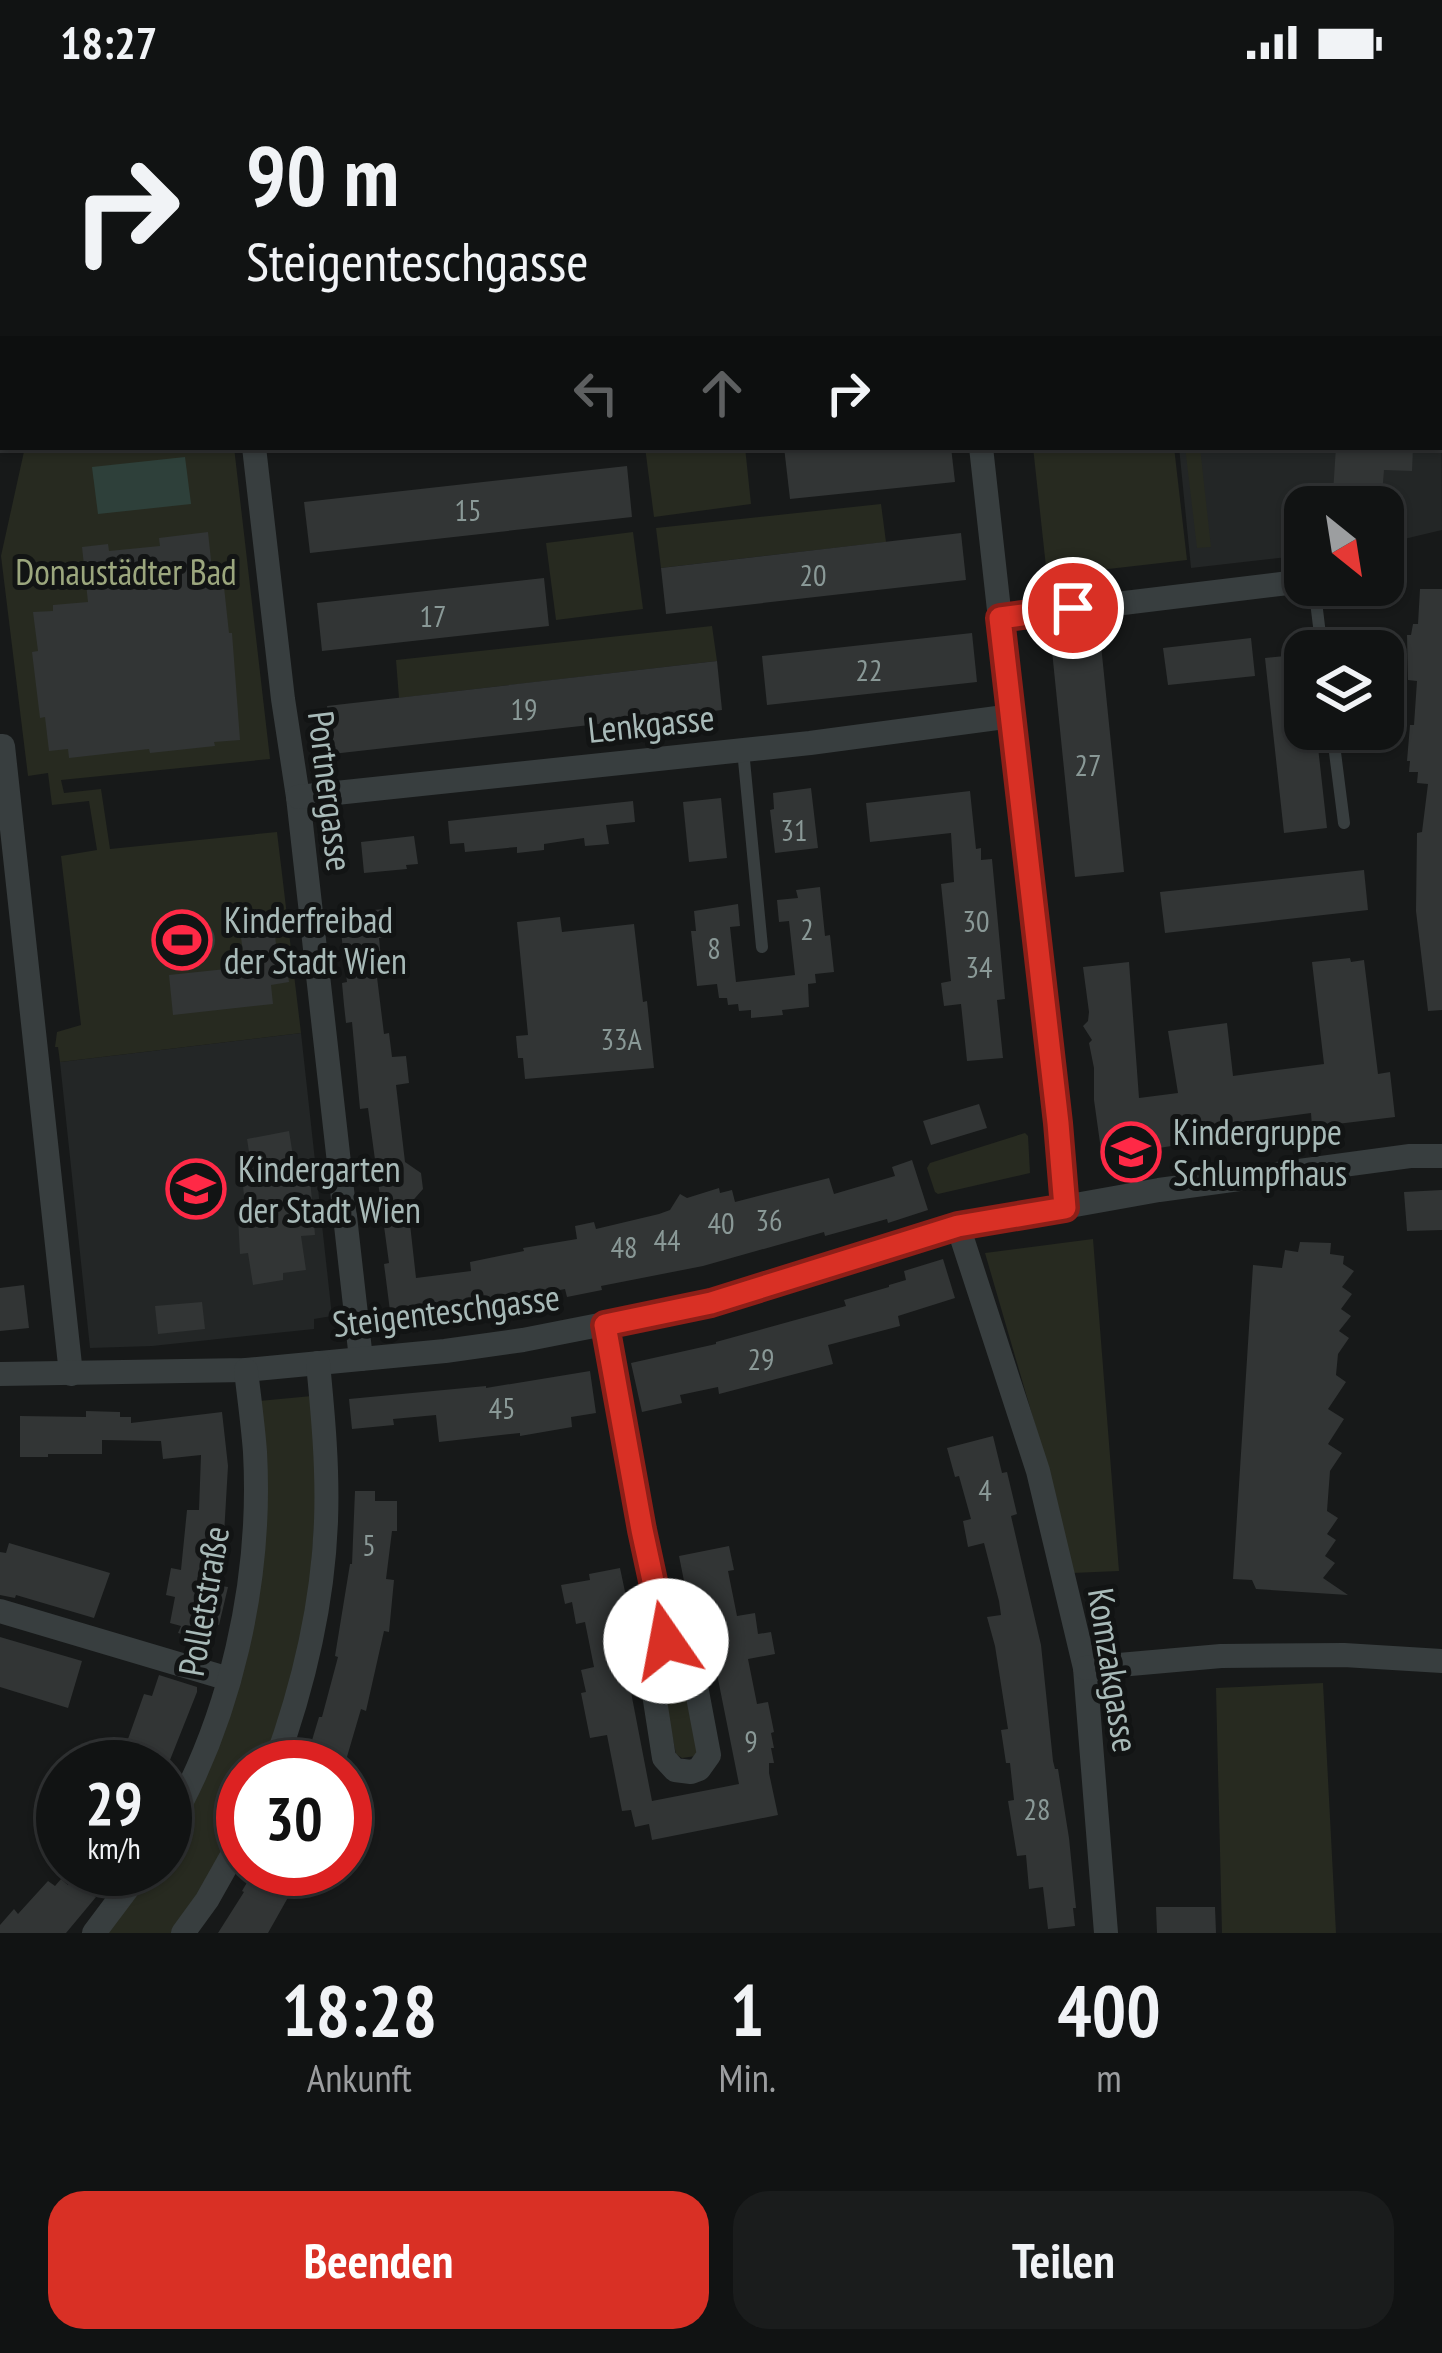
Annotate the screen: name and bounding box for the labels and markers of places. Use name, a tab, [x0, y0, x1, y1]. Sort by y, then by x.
pin	[1022, 557, 1124, 659]
place label: Kinderfreibad der Stadt Wien	[224, 896, 407, 984]
sports icon: Kinderfreibad der Stadt Wien	[151, 909, 213, 971]
place label: Kindergruppe Schlumpfhaus	[1173, 1108, 1347, 1196]
school or university icon: Kindergruppe Schlumpfhaus	[1100, 1121, 1162, 1183]
place label: Kindergarten der Stadt Wien	[238, 1145, 421, 1233]
school or university icon: Kindergarten der Stadt Wien	[165, 1158, 227, 1220]

